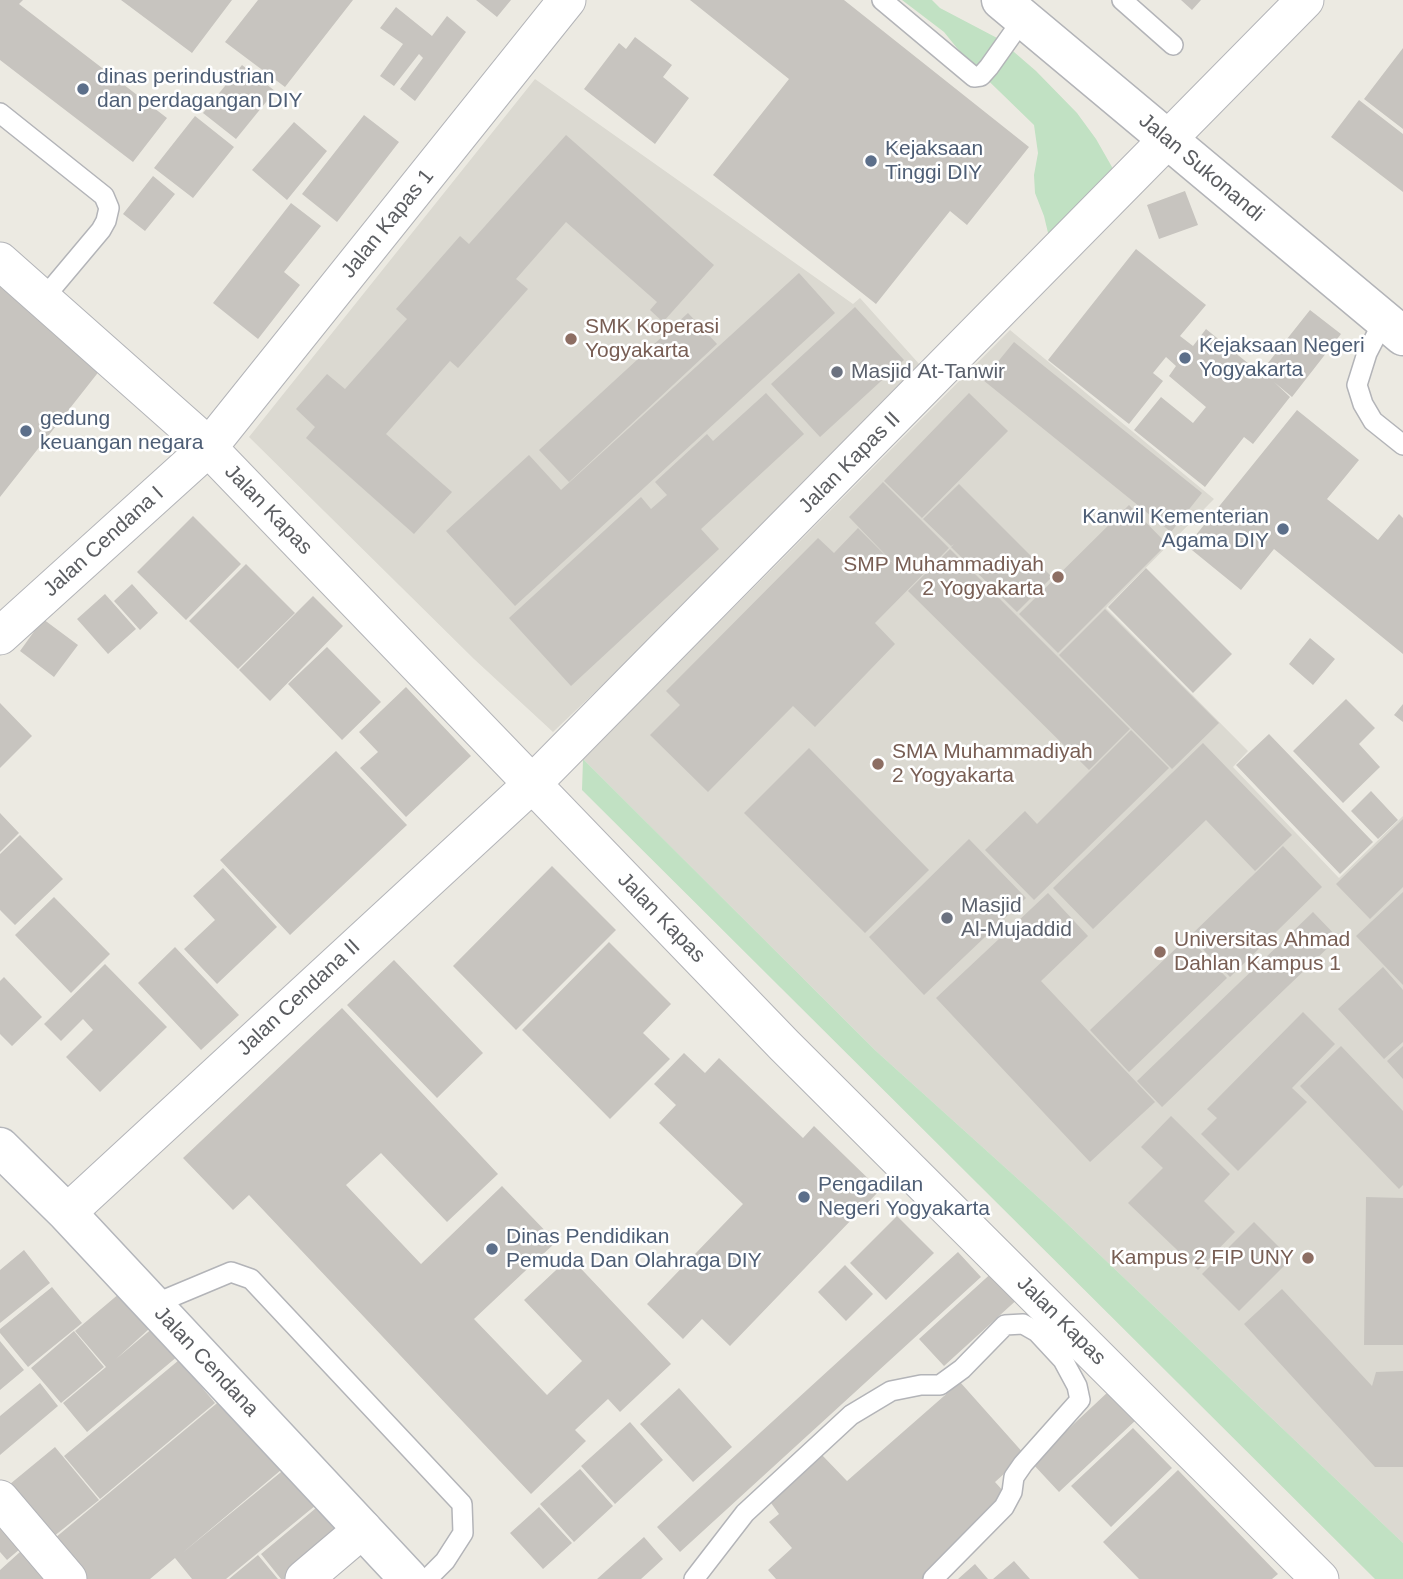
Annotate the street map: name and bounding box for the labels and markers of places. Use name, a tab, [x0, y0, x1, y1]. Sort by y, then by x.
place label: dinas perindustrian dan perdagangan DIY	[97, 64, 302, 114]
marker: dinas perindustrian dan perdagangan DIY	[75, 81, 91, 97]
place label: Kejaksaan Tinggi DIY	[885, 136, 983, 186]
marker: Kejaksaan Tinggi DIY	[863, 153, 879, 169]
place label: SMK Koperasi Yogyakarta	[585, 314, 719, 364]
marker: SMK Koperasi Yogyakarta	[563, 331, 579, 347]
place label: Kejaksaan Negeri Yogyakarta	[1199, 333, 1365, 383]
marker: Kejaksaan Negeri Yogyakarta	[1177, 350, 1193, 366]
place label: Masjid At-Tanwir	[851, 359, 1005, 385]
marker: Masjid At-Tanwir	[829, 364, 845, 380]
place label: gedung keuangan negara	[40, 406, 203, 456]
marker: gedung keuangan negara	[18, 423, 34, 439]
place label: Kanwil Kementerian Agama DIY	[1082, 504, 1269, 554]
marker: Kanwil Kementerian Agama DIY	[1275, 521, 1291, 537]
place label: SMP Muhammadiyah 2 Yogyakarta	[843, 552, 1044, 602]
marker: SMP Muhammadiyah 2 Yogyakarta	[1050, 569, 1066, 585]
place label: SMA Muhammadiyah 2 Yogyakarta	[892, 739, 1093, 789]
marker: SMA Muhammadiyah 2 Yogyakarta	[870, 756, 886, 772]
place label: Masjid Al-Mujaddid	[961, 893, 1072, 943]
marker: Masjid Al-Mujaddid	[939, 910, 955, 926]
place label: Universitas Ahmad Dahlan Kampus 1	[1174, 927, 1350, 977]
marker: Universitas Ahmad Dahlan Kampus 1	[1152, 944, 1168, 960]
place label: Pengadilan Negeri Yogyakarta	[818, 1172, 990, 1222]
marker: Pengadilan Negeri Yogyakarta	[796, 1189, 812, 1205]
place label: Dinas Pendidikan Pemuda Dan Olahraga DIY	[506, 1224, 762, 1274]
marker: Dinas Pendidikan Pemuda Dan Olahraga DIY	[484, 1241, 500, 1257]
place label: Kampus 2 FIP UNY	[1111, 1245, 1294, 1271]
marker: Kampus 2 FIP UNY	[1300, 1250, 1316, 1266]

